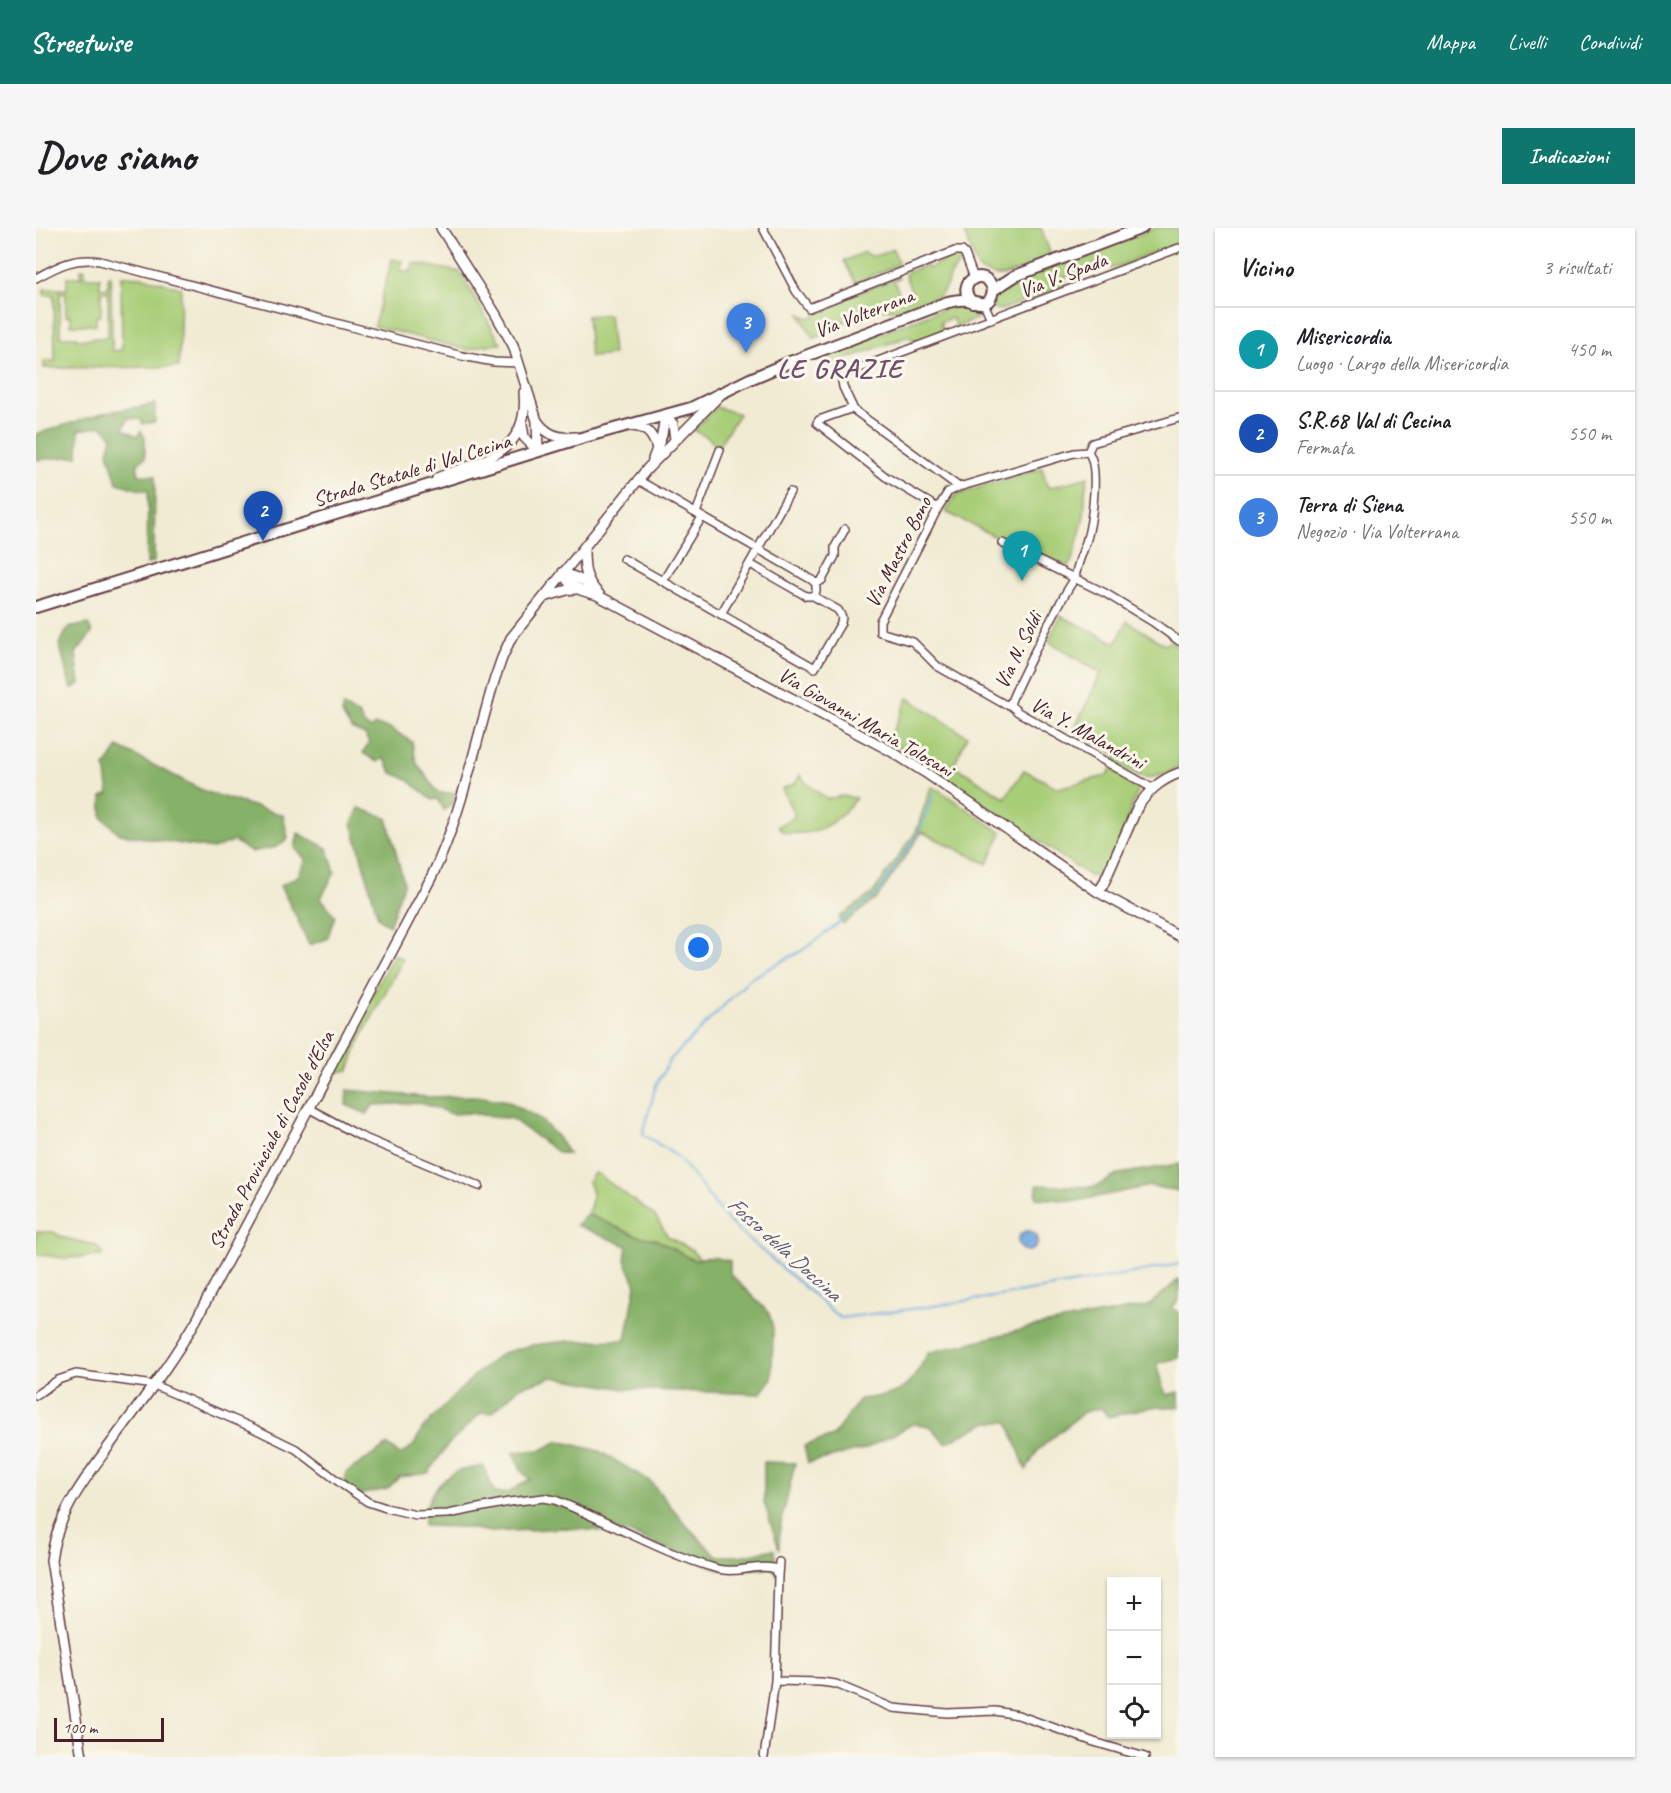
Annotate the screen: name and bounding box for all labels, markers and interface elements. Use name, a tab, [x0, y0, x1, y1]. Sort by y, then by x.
text: Streetwise	[30, 25, 131, 60]
text: Mappa	[1426, 29, 1475, 55]
text: Livelli	[1508, 29, 1546, 55]
text: Condividi	[1579, 29, 1641, 55]
button: Indicazioni	[1502, 128, 1635, 184]
text: Dove siamo	[36, 130, 195, 183]
street label: Via V. Spada	[1016, 246, 1112, 303]
text: Vicino	[1239, 251, 1293, 284]
text: 3 risultati	[1543, 255, 1611, 280]
street label: Via Volterrana	[811, 281, 919, 344]
pin: 3	[726, 304, 766, 353]
text: Misericordia	[1296, 323, 1391, 351]
text: 1	[1254, 337, 1263, 362]
text: 450 m	[1568, 337, 1611, 362]
district label: LE GRAZIE	[777, 351, 905, 385]
text: Luogo · Largo della Misericordia	[1296, 351, 1508, 376]
text: S.R.68 Val di Cecina	[1296, 407, 1450, 435]
text: 2	[1254, 421, 1263, 446]
text: 550 m	[1568, 421, 1611, 446]
street label: Strada Statale di Val Cecina	[310, 427, 516, 512]
text: Fermata	[1296, 435, 1354, 460]
street label: Via Mastro Bono	[859, 491, 938, 612]
text: Terra di Siena	[1296, 491, 1402, 519]
pin: 2	[244, 492, 282, 541]
text: 3	[1254, 505, 1263, 530]
text: 550 m	[1568, 505, 1611, 530]
text: Negozio · Via Volterrana	[1296, 519, 1458, 544]
pin: 1	[1002, 532, 1042, 581]
street label: Via N. Soldi	[988, 605, 1049, 693]
street label: Via Giovanni Maria Tolosani	[774, 661, 961, 784]
street label: Via Y. Malandrini	[1026, 691, 1152, 776]
your location	[684, 933, 713, 962]
street label: Strada Provinciale di Casole d'Elsa	[202, 1025, 341, 1254]
water label: Fosso della Doccina	[722, 1190, 849, 1309]
map controls	[1107, 1577, 1161, 1739]
button: +	[1107, 1577, 1161, 1631]
button: −	[1107, 1631, 1161, 1685]
button: locate	[1107, 1685, 1161, 1739]
scale bar	[54, 1715, 164, 1742]
text: 100 m	[63, 1718, 97, 1738]

